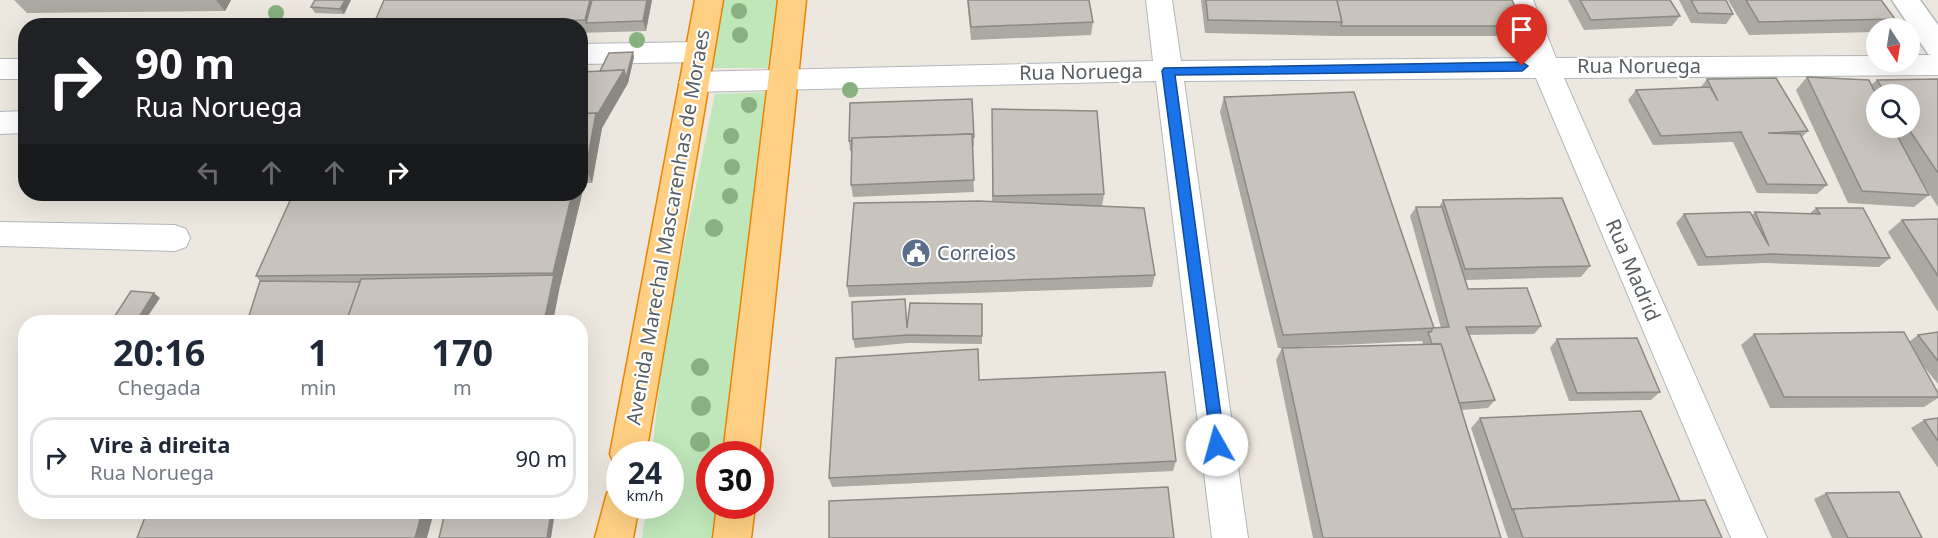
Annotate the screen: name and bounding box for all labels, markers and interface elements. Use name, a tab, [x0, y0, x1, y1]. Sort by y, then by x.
pin	[1496, 4, 1547, 66]
icon: arrive	[1505, 13, 1538, 46]
north arrow	[1866, 18, 1920, 72]
map controls	[1866, 18, 1920, 138]
street label: Avenida Marechal Mascarenhas de Moraes	[619, 27, 716, 427]
text: 90 m	[135, 34, 235, 91]
icon: right	[36, 42, 114, 120]
street label: Rua Noruega	[1577, 52, 1701, 79]
street label: Rua Noruega	[1019, 57, 1143, 86]
button: search	[1866, 84, 1920, 138]
text: Rua Noruega	[135, 88, 302, 125]
icon: left	[192, 156, 225, 189]
icon: ahead	[255, 156, 288, 189]
icon: ahead	[318, 156, 351, 189]
icon: right	[381, 156, 414, 189]
street label: Rua Madrid	[1600, 215, 1667, 325]
public building icon: Correios	[900, 237, 932, 269]
place label: Correios	[937, 239, 1016, 266]
text: 20:16	[113, 328, 205, 377]
text: 1	[308, 328, 329, 377]
text: 170	[431, 328, 493, 377]
text: Chegada	[117, 374, 201, 401]
text: min	[300, 374, 336, 401]
text: m	[453, 374, 472, 401]
position arrow	[1185, 413, 1249, 477]
text: Vire à direita	[90, 429, 230, 459]
icon: right	[39, 441, 72, 474]
speed limit sign: 30	[696, 441, 774, 519]
text: 90 m	[516, 443, 567, 473]
text: 24	[628, 452, 662, 493]
text: Rua Noruega	[90, 459, 214, 486]
text: km/h	[627, 485, 663, 505]

